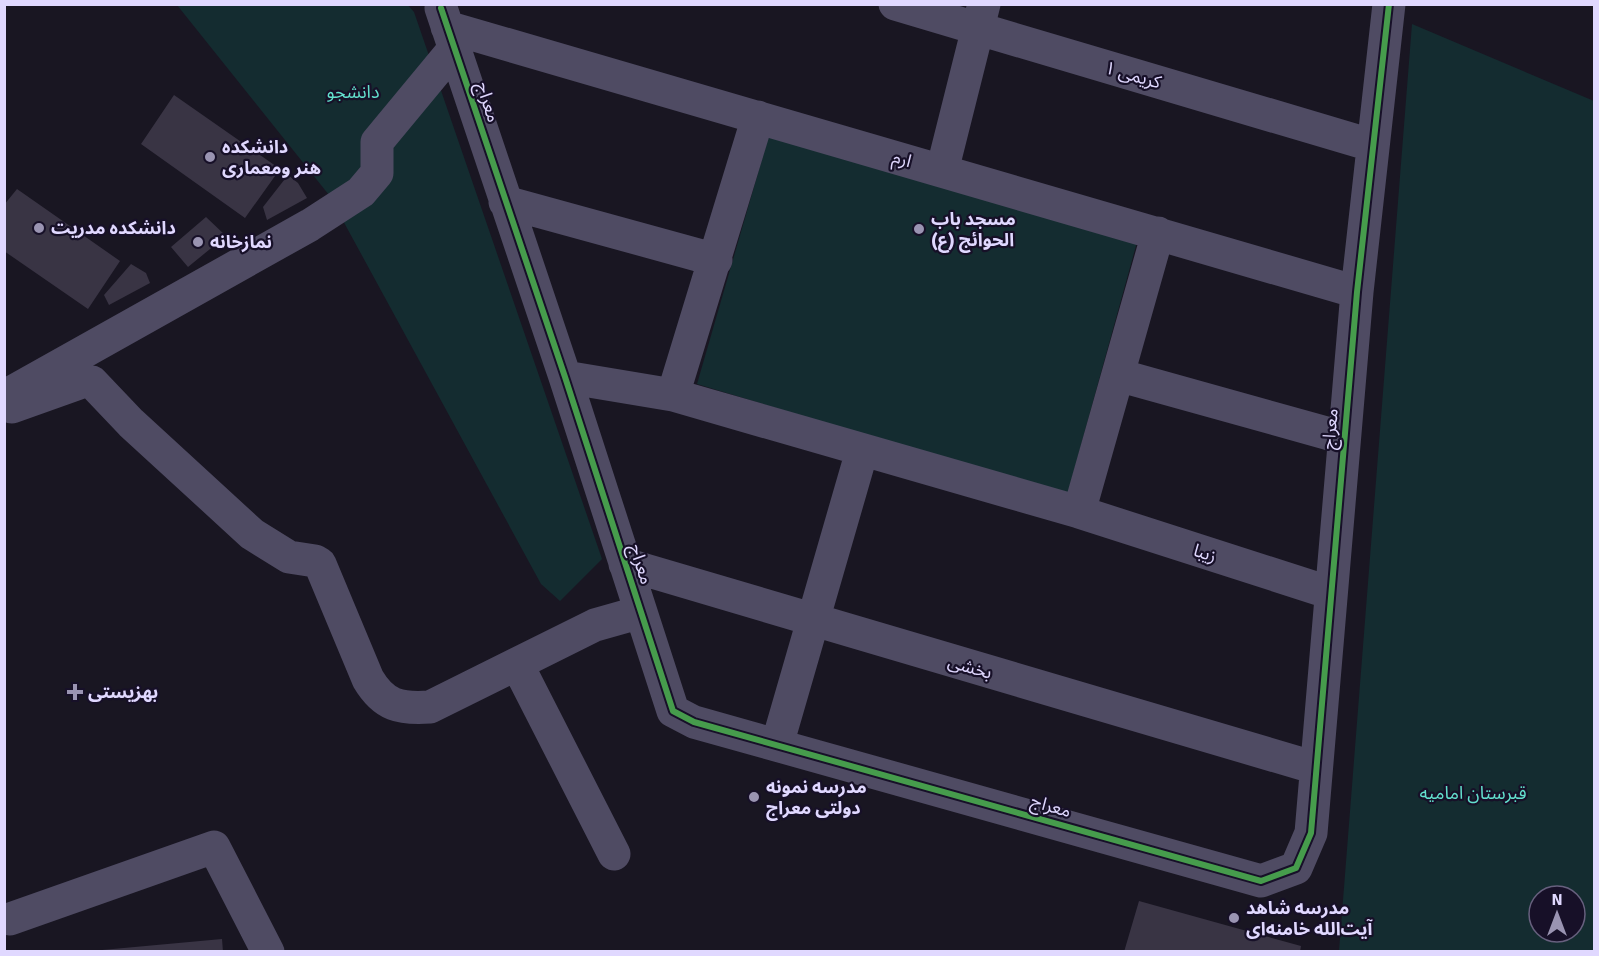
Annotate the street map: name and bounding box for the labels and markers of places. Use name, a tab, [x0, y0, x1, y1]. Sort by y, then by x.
place label: دانشکده هنر ومعماری	[222, 136, 321, 179]
marker: دانشکده هنر ومعماری	[203, 150, 217, 164]
place label: مسجد باب الحوائج (ع)	[931, 208, 1016, 253]
place label: دانشکده مدریت	[51, 217, 176, 239]
marker: دانشکده مدریت	[32, 221, 46, 235]
marker: مسجد باب الحوائج (ع)	[912, 222, 926, 236]
place label: نمازخانه	[210, 231, 272, 253]
marker: نمازخانه	[191, 235, 205, 249]
place label: بهزیستی	[88, 681, 158, 703]
marker: بهزیستی	[66, 683, 84, 701]
place label: مدرسه نمونه دولتی معراج	[766, 776, 867, 821]
marker: مدرسه نمونه دولتی معراج	[747, 790, 761, 804]
place label: مدرسه شاهد آیت‌الله خامنه‌ای	[1246, 897, 1374, 940]
marker: مدرسه شاهد آیت‌الله خامنه‌ای	[1227, 911, 1241, 925]

